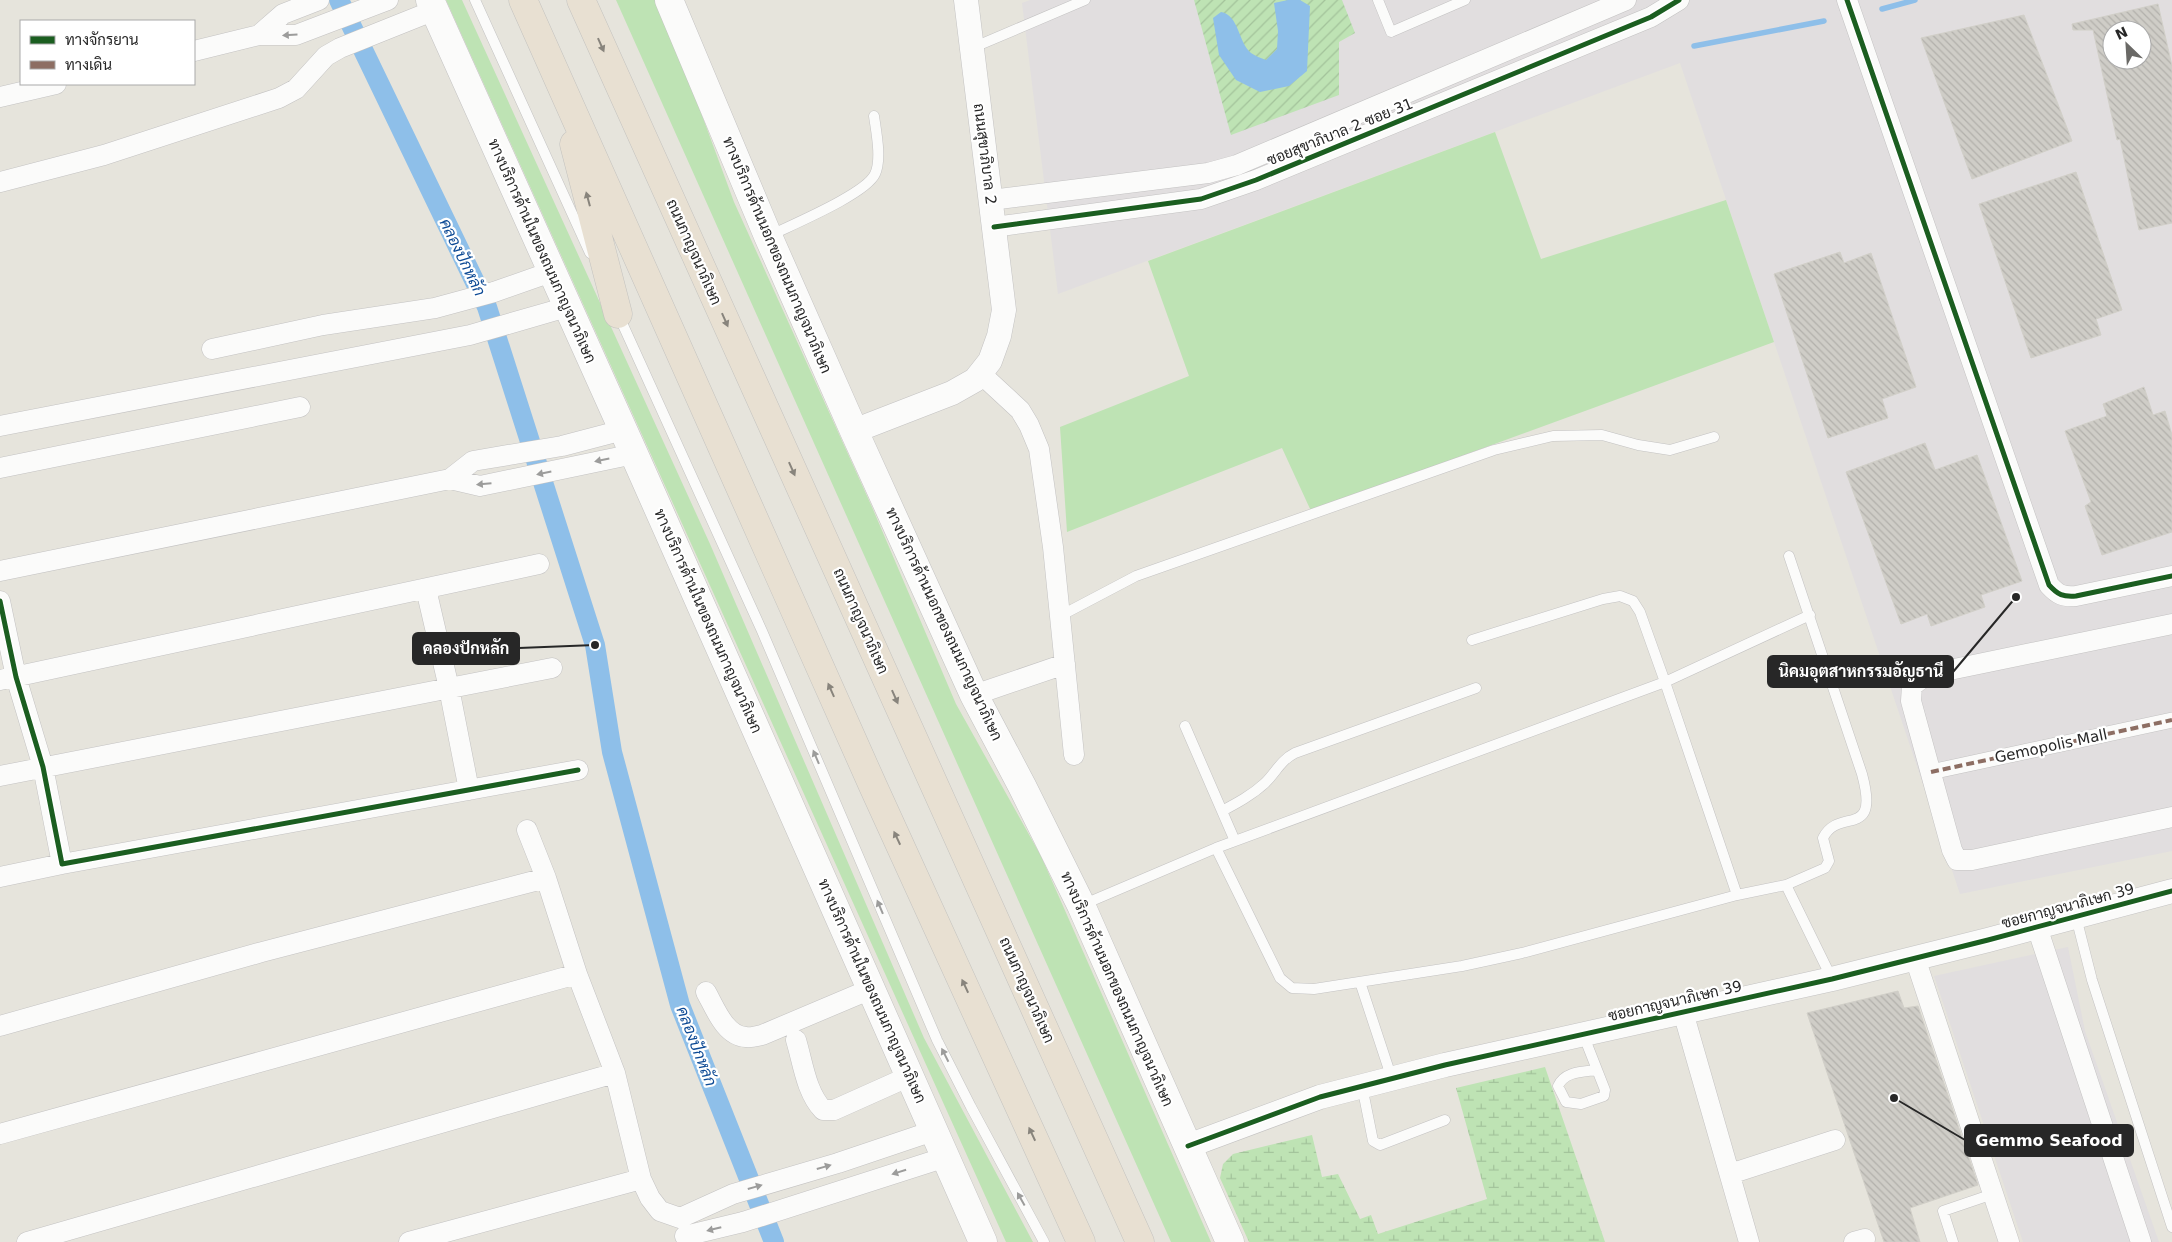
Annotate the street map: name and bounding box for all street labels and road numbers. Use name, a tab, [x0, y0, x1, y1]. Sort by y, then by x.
street label: ซอยสุขาภิบาล 2 ซอย 31	[1264, 94, 1416, 171]
street label: ถนนสุขาภิบาล 2	[968, 102, 1000, 206]
street label: ทางบริการด้านนอกของถนนกาญจนาภิเษก	[719, 134, 836, 376]
street label: ทางบริการด้านในของถนนกาญจนาภิเษก	[484, 136, 601, 366]
street label: ถนนกาญจนาภิเษก	[663, 196, 725, 308]
street label: ทางบริการด้านนอกของถนนกาญจนาภิเษก	[882, 504, 1007, 744]
street label: ทางบริการด้านในของถนนกาญจนาภิเษก	[650, 506, 767, 736]
street label: ถนนกาญจนาภิเษก	[830, 565, 892, 677]
street label: Gemopolis Mall	[1993, 725, 2109, 767]
street label: ทางบริการด้านนอกของถนนกาญจนาภิเษก	[1057, 868, 1178, 1109]
street label: ทางบริการด้านในของถนนกาญจนาภิเษก	[814, 876, 931, 1106]
street label: ซอยกาญจนาภิเษก 39	[2000, 880, 2136, 932]
street label: ถนนกาญจนาภิเษก	[996, 934, 1058, 1046]
street label: ซอยกาญจนาภิเษก 39	[1606, 977, 1744, 1025]

